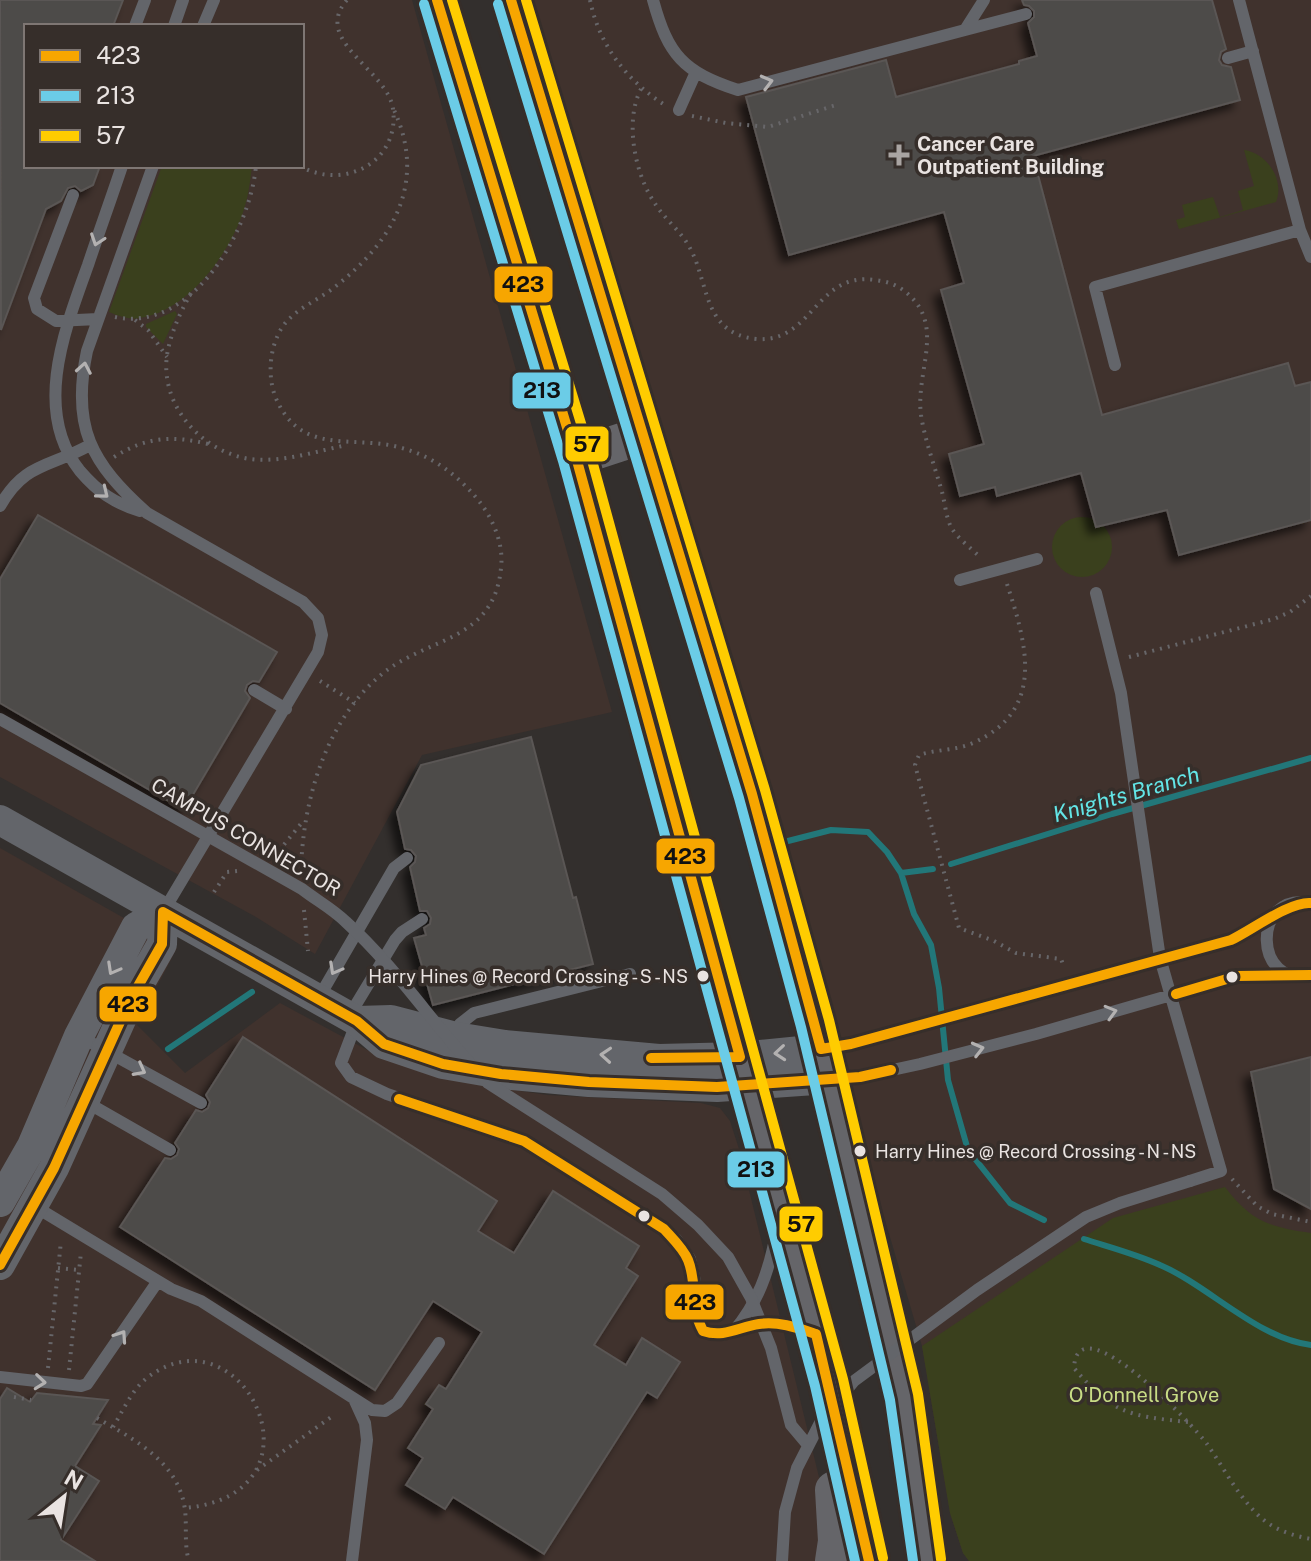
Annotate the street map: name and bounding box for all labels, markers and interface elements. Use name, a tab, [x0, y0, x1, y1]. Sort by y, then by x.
legend	[24, 24, 304, 168]
text: 423	[96, 41, 141, 69]
one-way arrow	[759, 75, 773, 92]
text: 213	[96, 81, 135, 109]
text: 57	[96, 121, 126, 149]
place label: Cancer Care Outpatient Building	[917, 132, 1105, 179]
marker: Cancer Care Outpatient Building	[888, 144, 910, 166]
one-way arrow	[90, 232, 106, 246]
line badge: 423	[493, 265, 554, 304]
text: 423	[501, 271, 545, 297]
one-way arrow	[74, 362, 91, 375]
line badge: 213	[511, 371, 572, 410]
text: 213	[523, 377, 561, 403]
line badge: 57	[564, 425, 610, 463]
text: 57	[573, 431, 601, 457]
one-way arrow	[94, 483, 109, 497]
water label: Knights Branch	[1050, 761, 1202, 827]
street label: CAMPUS CONNECTOR	[147, 773, 345, 901]
line badge: 423	[655, 837, 716, 875]
text: 423	[663, 843, 707, 869]
one-way arrow	[107, 960, 123, 975]
one-way arrow	[329, 961, 345, 975]
place label: Harry Hines @ Record Crossing - S - NS	[368, 966, 688, 987]
marker: Harry Hines @ Record Crossing - S - NS	[695, 968, 711, 984]
unlabelled marker	[1224, 969, 1240, 985]
line badge: 423	[98, 985, 158, 1023]
text: 423	[106, 991, 150, 1017]
one-way arrow	[1104, 1005, 1118, 1021]
one-way arrow	[971, 1041, 985, 1058]
one-way arrow	[774, 1044, 787, 1061]
one-way arrow	[599, 1047, 612, 1064]
one-way arrow	[131, 1060, 146, 1075]
place label: Harry Hines @ Record Crossing - N - NS	[875, 1141, 1196, 1162]
marker: Harry Hines @ Record Crossing - N - NS	[852, 1143, 868, 1159]
line badge: 213	[726, 1150, 786, 1189]
text: 213	[737, 1156, 775, 1182]
line badge: 57	[778, 1205, 824, 1243]
unlabelled marker	[636, 1208, 652, 1224]
text: 57	[787, 1211, 815, 1237]
line badge: 423	[664, 1283, 725, 1321]
text: 423	[673, 1289, 717, 1315]
one-way arrow	[111, 1330, 126, 1344]
one-way arrow	[34, 1373, 47, 1390]
park label: O'Donnell Grove	[1069, 1383, 1219, 1407]
north arrow	[24, 1457, 104, 1537]
text: N	[60, 1464, 88, 1495]

